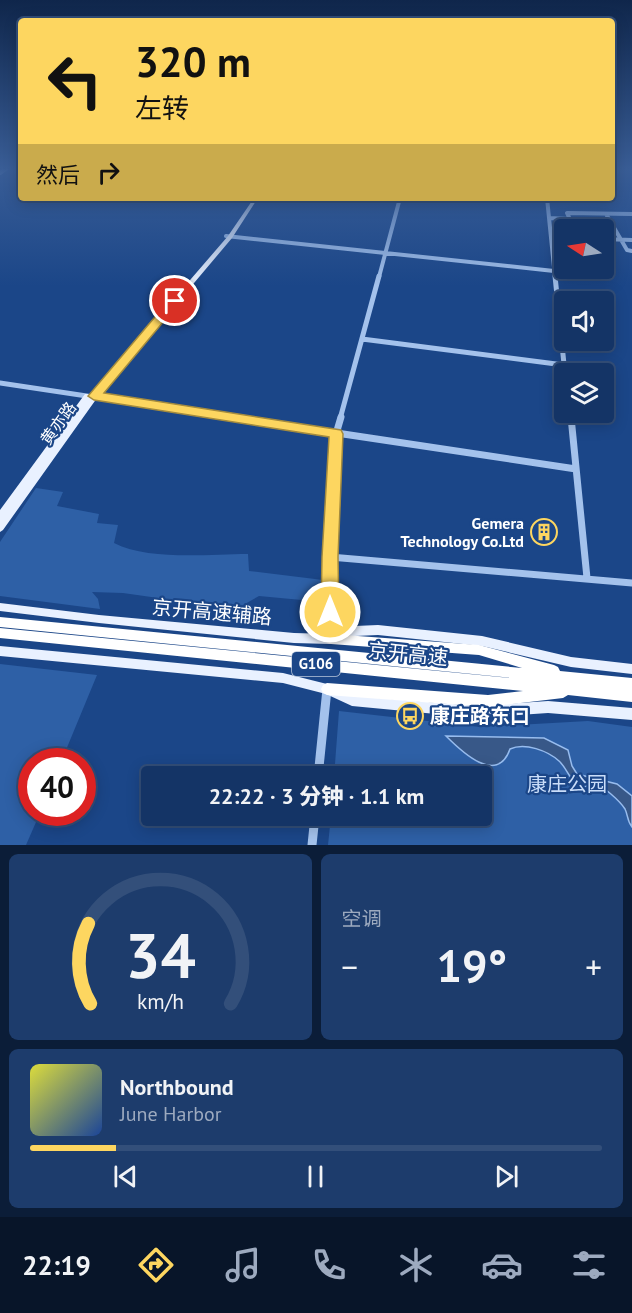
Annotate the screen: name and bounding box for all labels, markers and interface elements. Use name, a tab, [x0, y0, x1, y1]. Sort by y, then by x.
text: 320 m	[135, 34, 251, 89]
icon: left	[36, 42, 114, 120]
text: 左转	[135, 91, 189, 125]
icon: right	[92, 156, 125, 189]
text: 然后	[36, 161, 80, 189]
north arrow	[554, 219, 614, 279]
map controls	[554, 219, 614, 423]
pin	[149, 275, 200, 326]
icon: arrive	[158, 284, 191, 317]
button: sound	[554, 291, 614, 351]
button: layers	[554, 363, 614, 423]
street label: 黄亦路	[36, 398, 80, 448]
place label: Gemera Technology Co.Ltd	[401, 513, 524, 551]
building icon: Gemera Technology Co.Ltd	[529, 517, 559, 547]
position arrow	[298, 580, 362, 644]
street label: 京开高速辅路	[151, 594, 273, 630]
street label: 京开高速	[367, 637, 449, 671]
road number: G106	[292, 652, 340, 676]
bus stop icon: 康庄路东口	[395, 701, 425, 731]
place label: 康庄路东口	[430, 703, 530, 729]
speed limit sign: 40	[18, 748, 96, 826]
park label: 康庄公园	[527, 771, 607, 797]
text: 22:22 · 3 分钟 · 1.1 km	[209, 782, 424, 810]
text: 空调	[342, 906, 382, 932]
text: 34	[125, 914, 196, 995]
text: 19°	[436, 936, 507, 994]
text: −	[342, 945, 358, 988]
text: +	[585, 945, 602, 988]
text: km/h	[137, 987, 184, 1015]
text: Northbound	[120, 1073, 234, 1101]
text: June Harbor	[120, 1101, 222, 1127]
icon: previous	[109, 1160, 142, 1193]
icon: pause	[299, 1160, 332, 1193]
icon: next	[490, 1160, 523, 1193]
icon: directions	[135, 1244, 177, 1286]
icon: music	[222, 1244, 264, 1286]
icon: phone	[308, 1244, 350, 1286]
icon: climate	[395, 1244, 437, 1286]
icon: car	[481, 1244, 523, 1286]
icon: filters	[568, 1244, 610, 1286]
text: 22:19	[22, 1248, 91, 1282]

